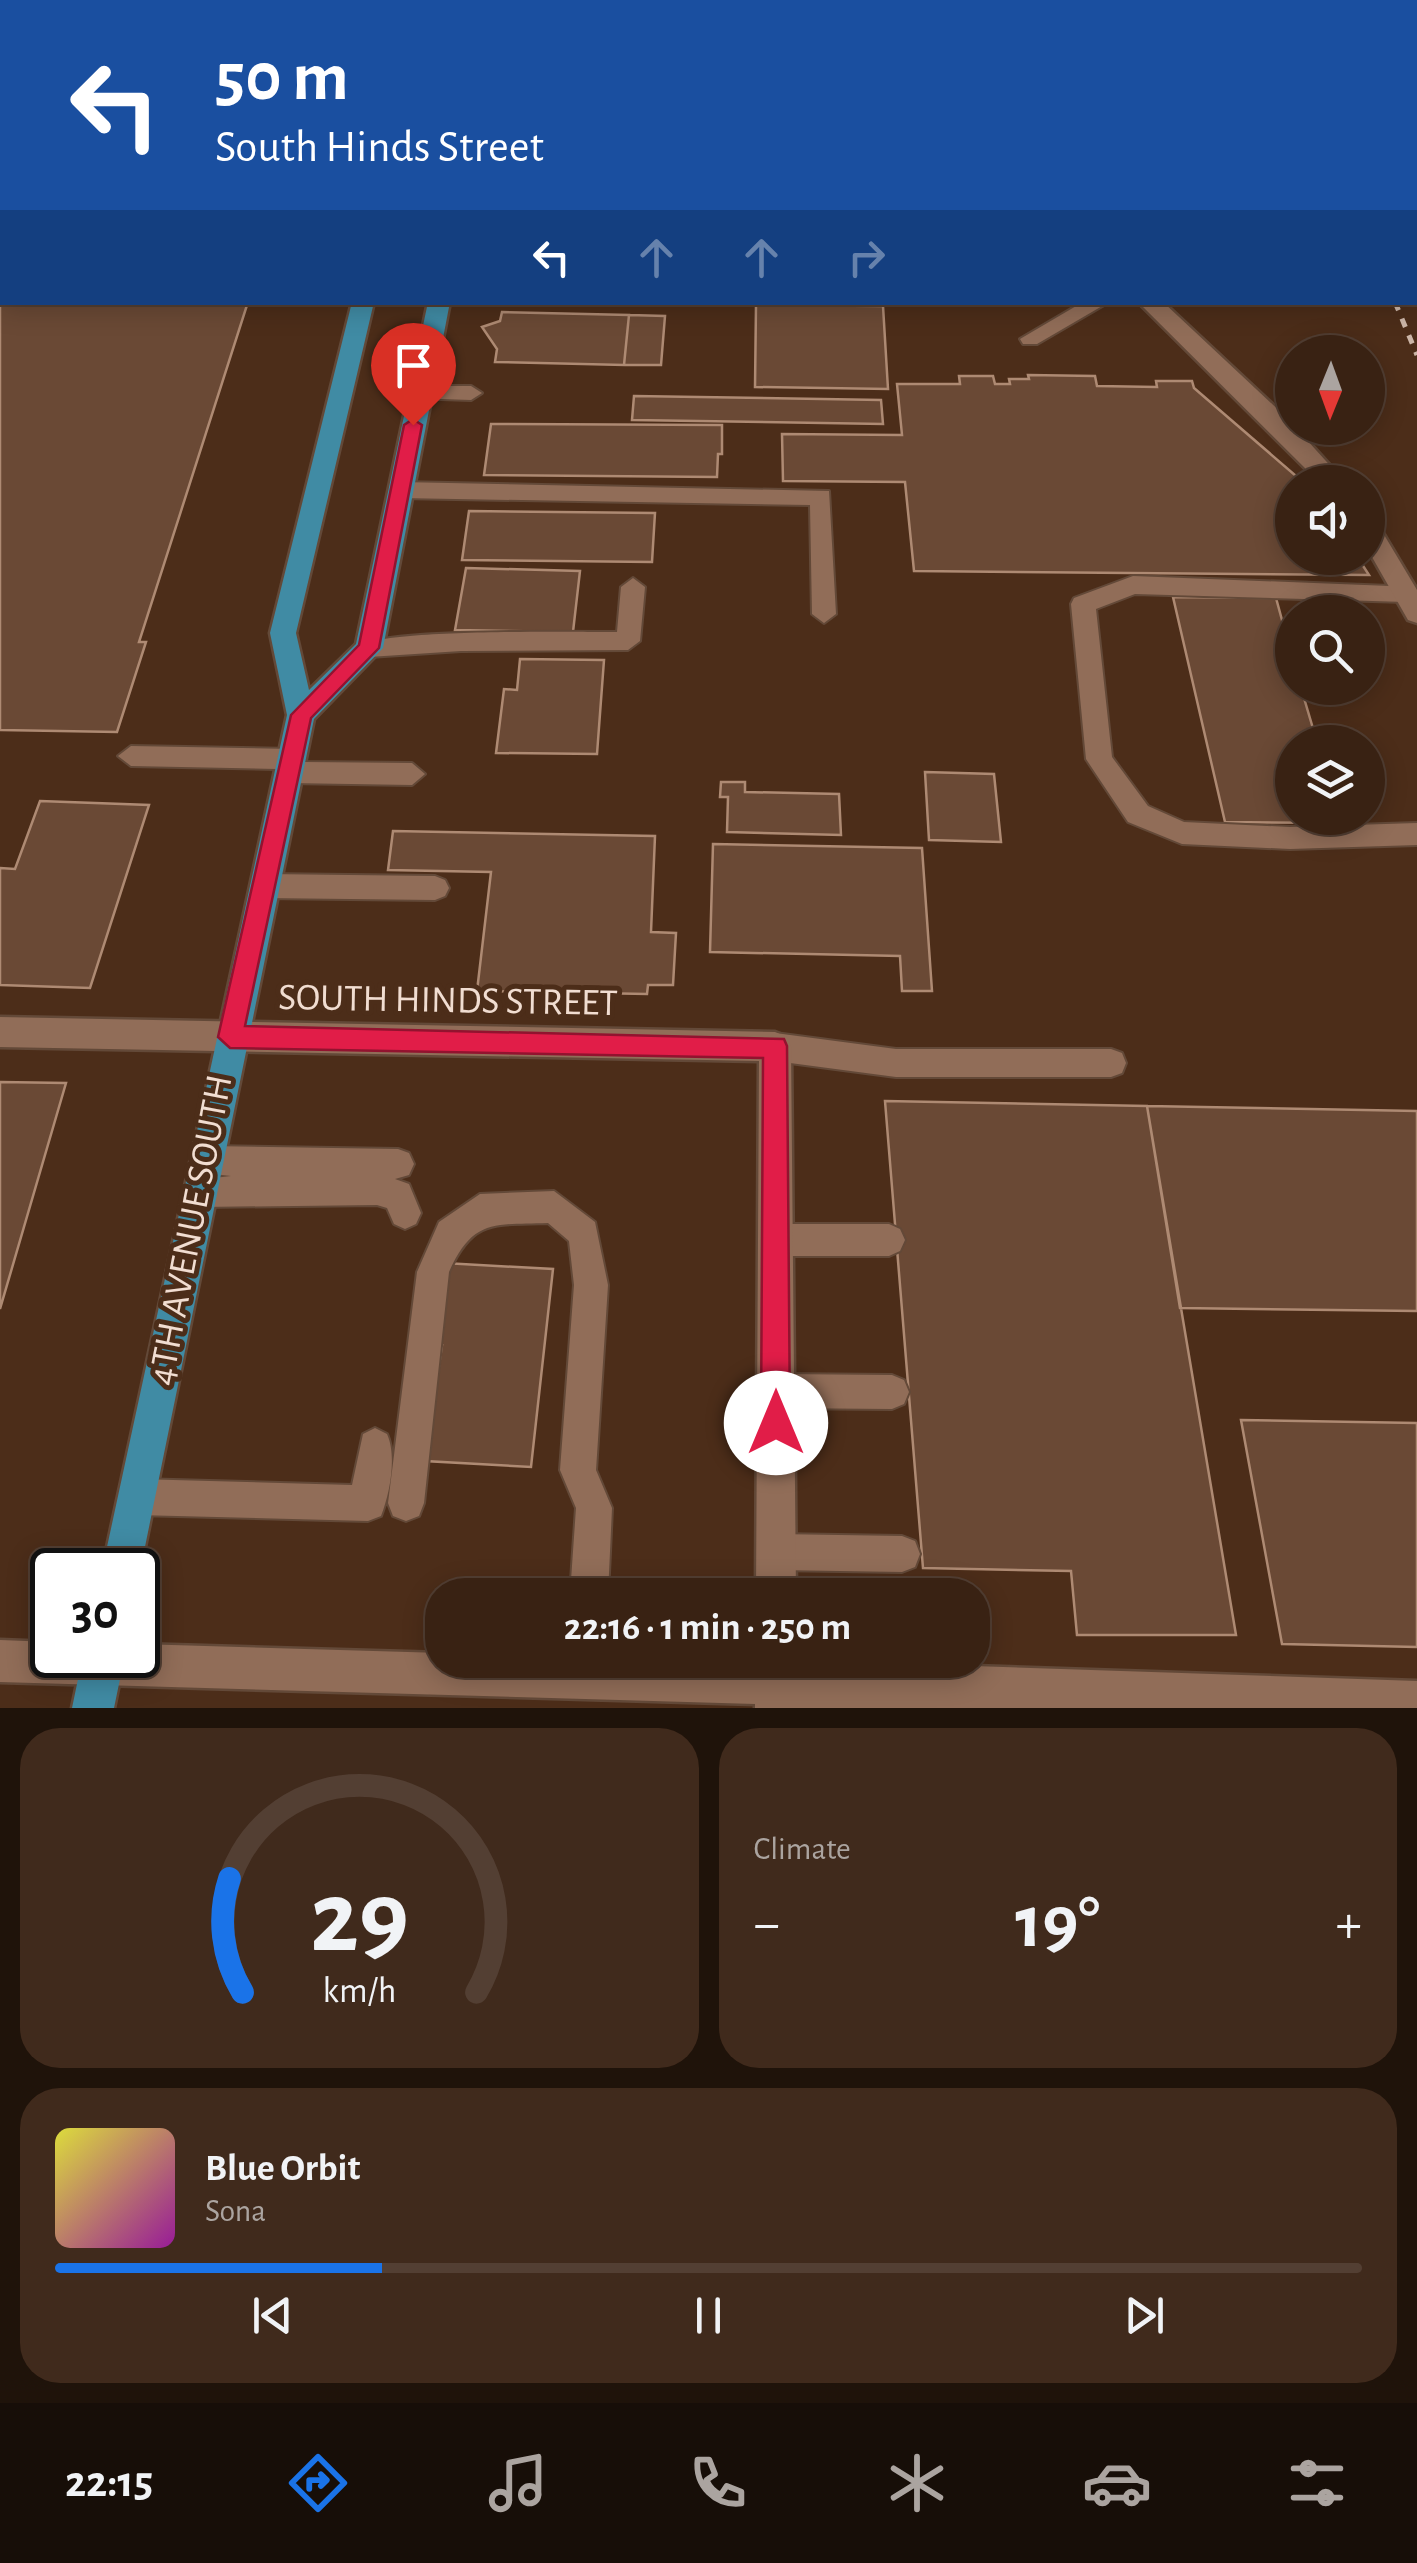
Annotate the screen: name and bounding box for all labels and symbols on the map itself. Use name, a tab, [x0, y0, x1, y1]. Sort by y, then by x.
pin	[371, 323, 456, 426]
north arrow	[1275, 335, 1385, 445]
street label: SOUTH HINDS STREET	[278, 979, 618, 1023]
street label: 4TH AVENUE SOUTH	[142, 1072, 240, 1388]
position arrow	[724, 1371, 828, 1475]
speed limit sign: 30	[30, 1548, 160, 1678]

